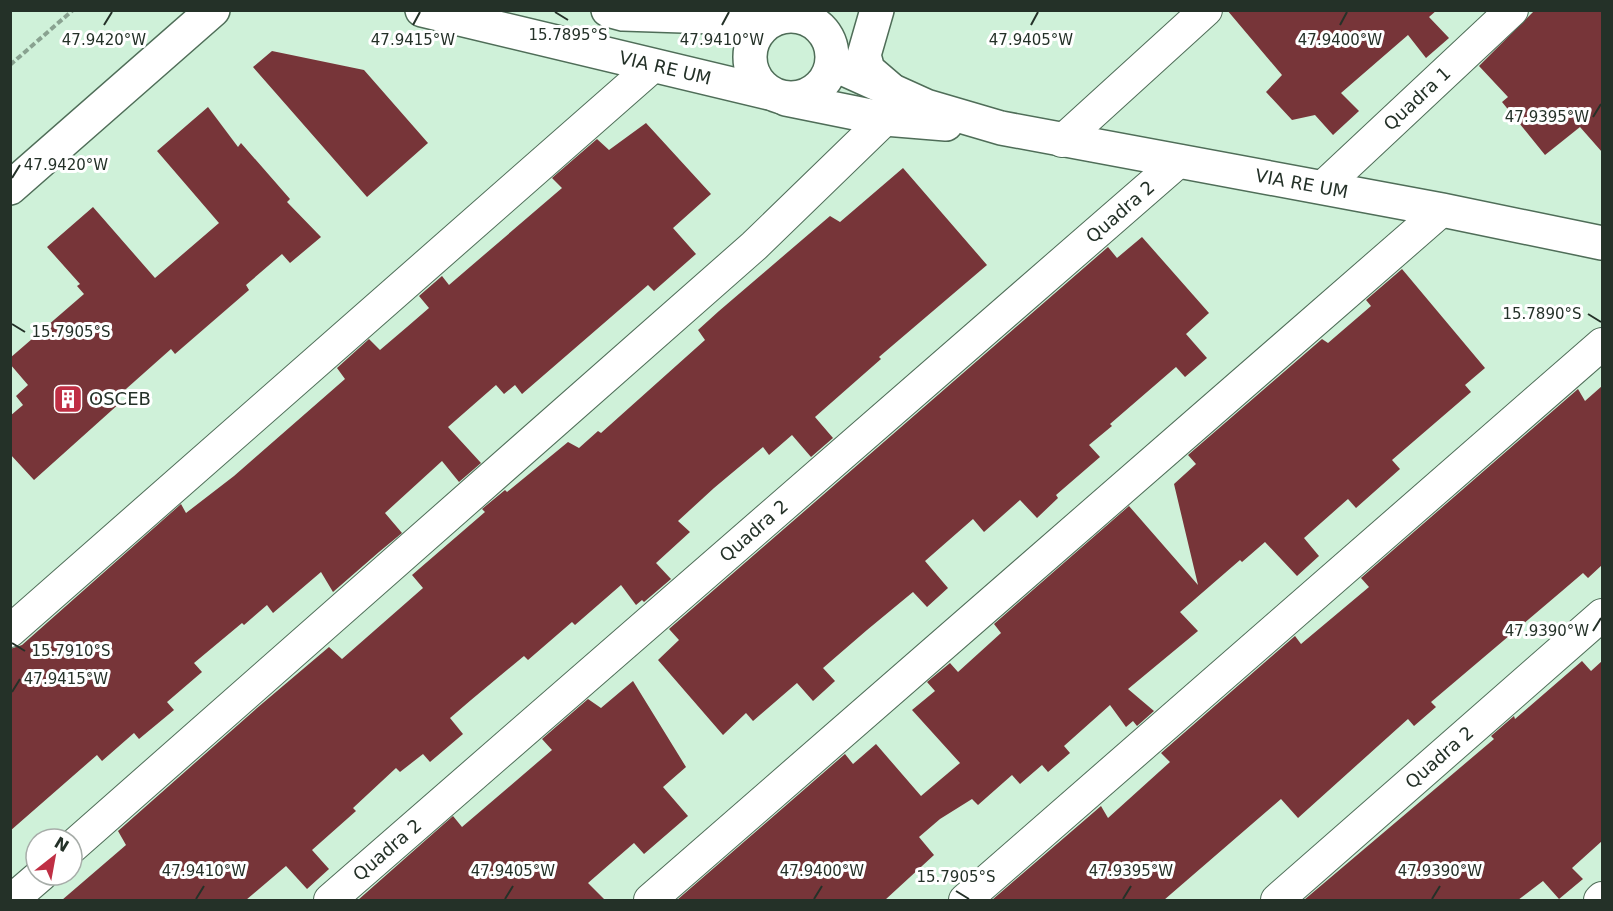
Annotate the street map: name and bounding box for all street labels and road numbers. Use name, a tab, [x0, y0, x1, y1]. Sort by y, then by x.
street label: VIA RE UM	[617, 47, 713, 89]
street label: Quadra 1	[1379, 62, 1455, 135]
street label: VIA RE UM	[1254, 164, 1350, 202]
street label: Quadra 2	[1082, 176, 1159, 247]
street label: Quadra 2	[715, 495, 792, 566]
street label: Quadra 2	[1401, 722, 1477, 793]
street label: Quadra 2	[349, 814, 425, 885]

